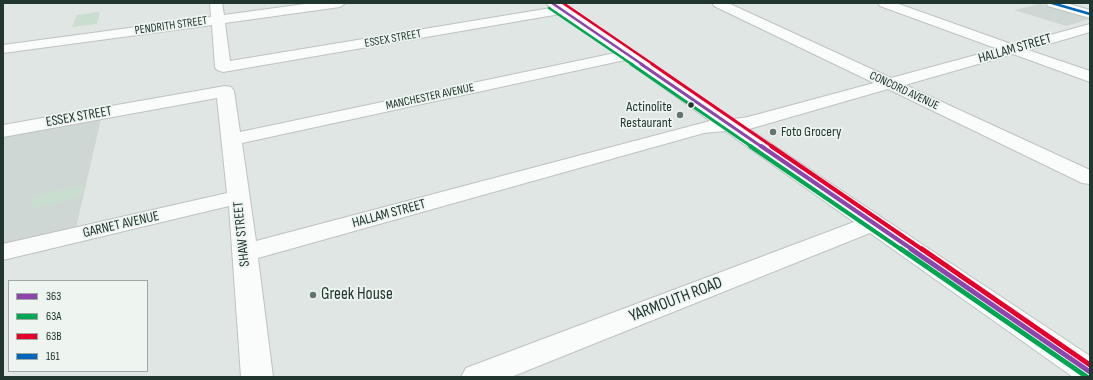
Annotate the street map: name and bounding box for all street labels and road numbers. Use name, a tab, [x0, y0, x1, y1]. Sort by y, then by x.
street label: PENDRITH STREET	[134, 14, 208, 38]
street label: ESSEX STREET	[364, 27, 422, 51]
street label: HALLAM STREET	[976, 31, 1054, 67]
street label: CONCORD AVENUE	[867, 69, 941, 113]
street label: MANCHESTER AVENUE	[385, 81, 475, 113]
street label: ESSEX STREET	[45, 103, 113, 131]
street label: HALLAM STREET	[350, 196, 428, 232]
street label: SHAW STREET	[230, 201, 254, 267]
street label: GARNET AVENUE	[81, 208, 161, 242]
street label: YARMOUTH ROAD	[626, 273, 726, 327]

